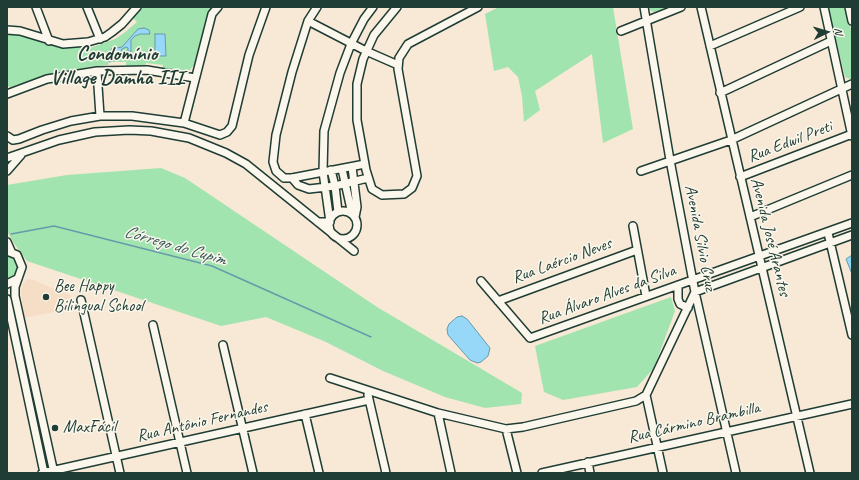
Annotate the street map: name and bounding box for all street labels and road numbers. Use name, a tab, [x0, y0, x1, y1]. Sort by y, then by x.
street label: Rua Edwil Preti	[745, 117, 835, 167]
street label: Avenida José Arantes	[745, 176, 795, 298]
street label: Avenida Silvio Cruz	[680, 183, 720, 293]
street label: Rua Laércio Neves	[510, 234, 614, 288]
street label: Rua Álvaro Alves da Silva	[536, 261, 678, 329]
street label: Rua Antônio Fernandes	[135, 397, 269, 447]
street label: Rua Cármino Brambilla	[626, 398, 762, 448]

